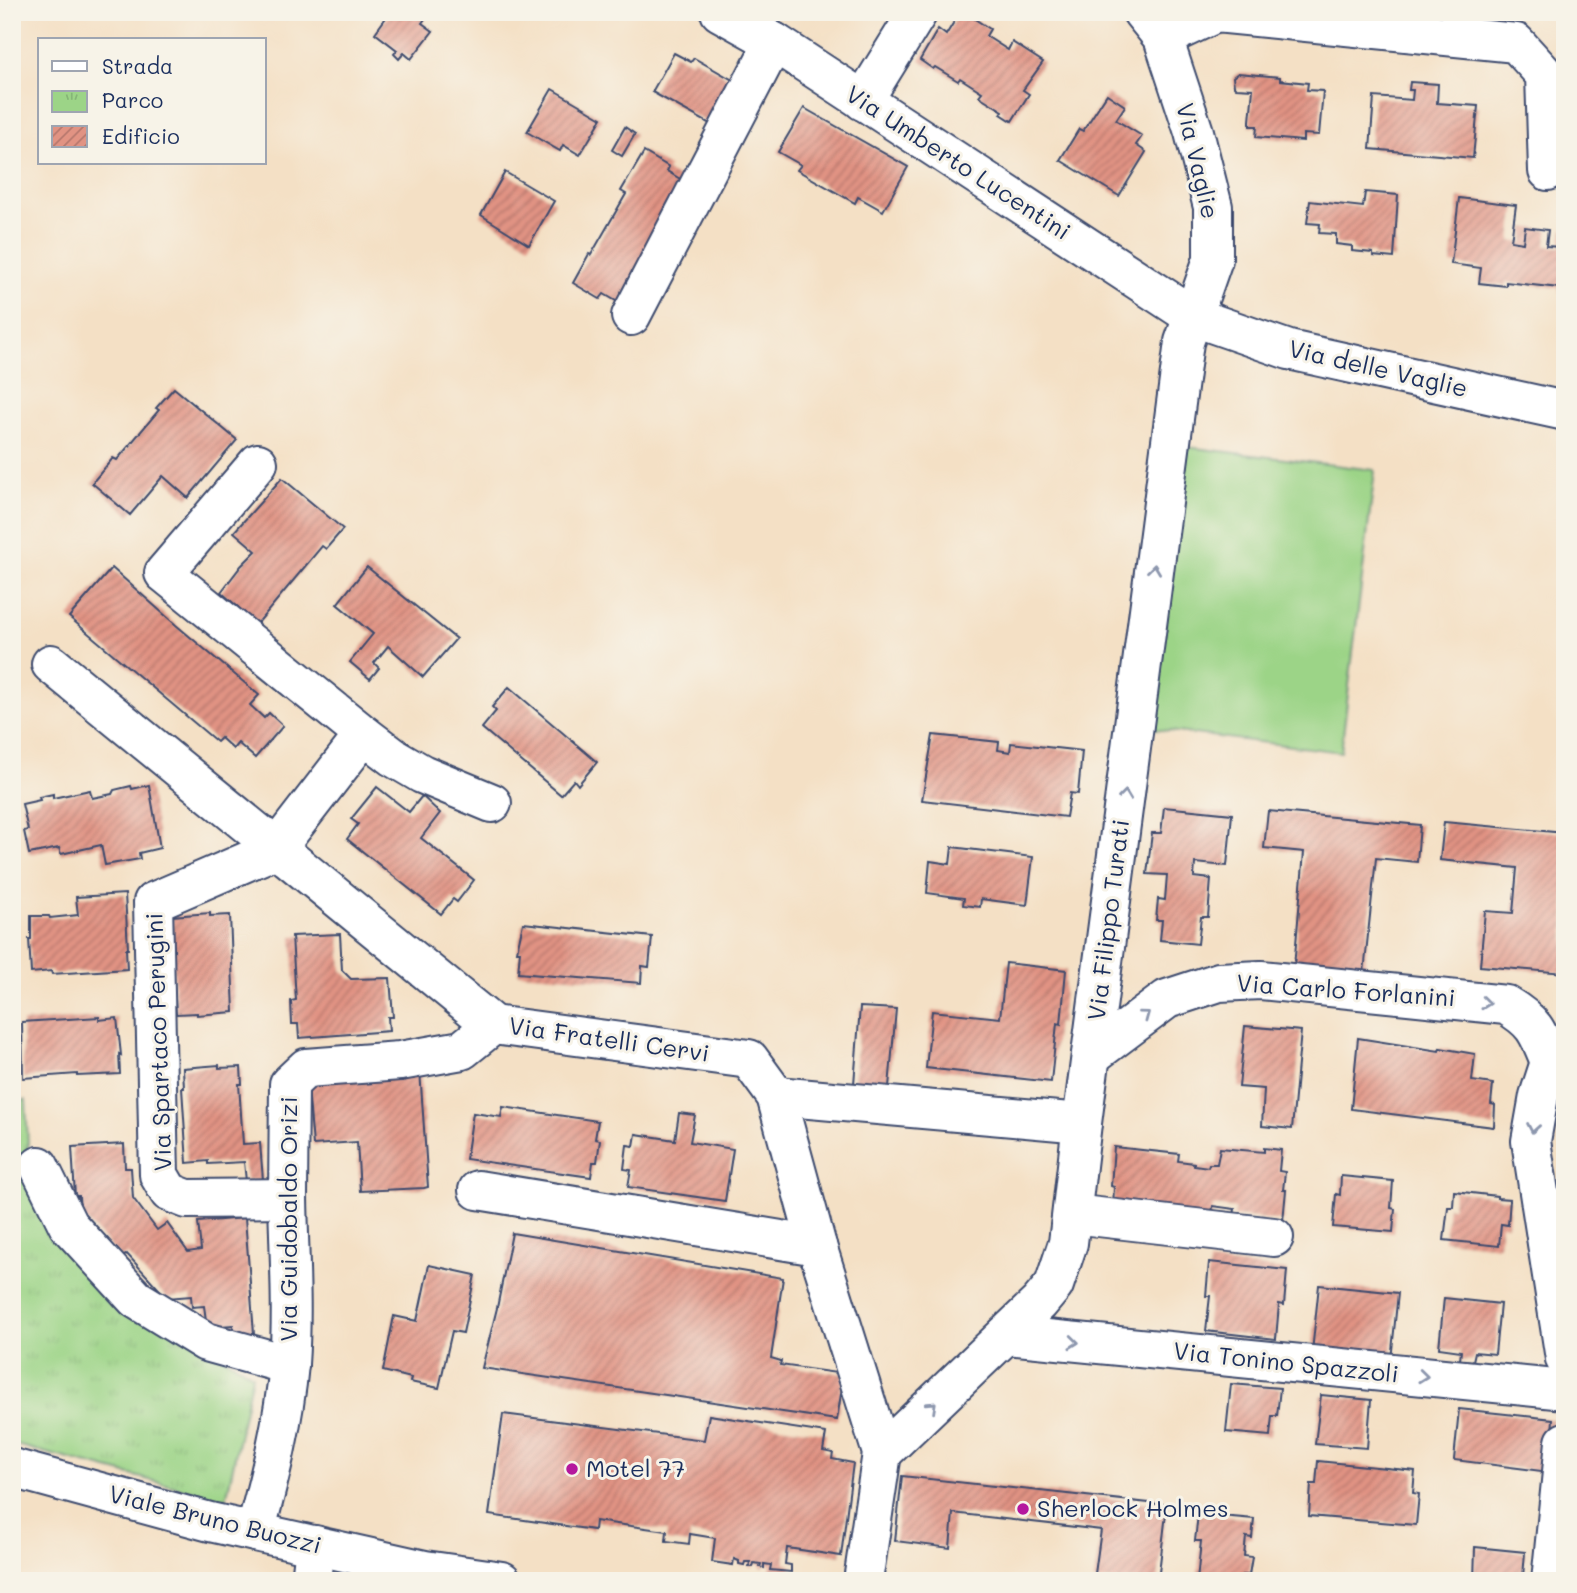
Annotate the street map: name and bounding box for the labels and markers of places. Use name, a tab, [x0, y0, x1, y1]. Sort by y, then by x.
place label: Motel 77	[586, 1452, 685, 1483]
marker: Motel 77	[564, 1461, 580, 1477]
place label: Sherlock Holmes	[1037, 1492, 1229, 1523]
marker: Sherlock Holmes	[1015, 1501, 1031, 1517]

